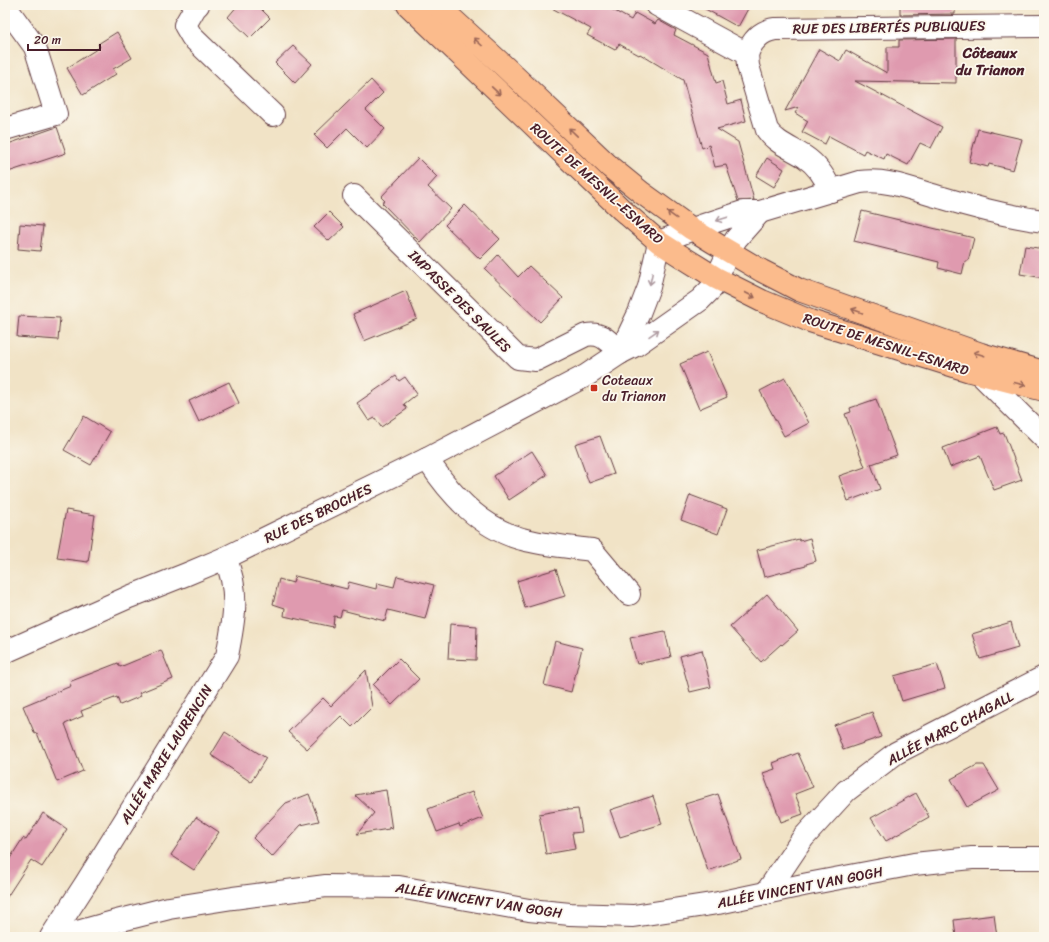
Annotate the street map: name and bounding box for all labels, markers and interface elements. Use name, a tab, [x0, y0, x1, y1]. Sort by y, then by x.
street label: RUE DES LIBERTÉS PUBLIQUES	[792, 13, 986, 42]
scale bar	[28, 26, 100, 52]
text: 20 m	[34, 29, 61, 51]
one-way arrow	[473, 38, 483, 47]
district label: Côteaux du Trianon	[956, 40, 1025, 83]
one-way arrow	[491, 86, 501, 95]
street label: ROUTE DE MESNIL-ESNARD	[524, 116, 670, 251]
one-way arrow	[568, 127, 578, 136]
one-way arrow	[667, 211, 678, 219]
one-way arrow	[716, 216, 729, 223]
street label: IMPASSE DES SAULES	[401, 243, 518, 359]
one-way arrow	[646, 273, 654, 286]
one-way arrow	[744, 292, 756, 300]
street label: ROUTE DE MESNIL-ESNARD	[800, 306, 972, 383]
one-way arrow	[851, 306, 863, 314]
one-way arrow	[648, 329, 659, 337]
one-way arrow	[974, 349, 986, 357]
place label: Coteaux du Trianon	[602, 368, 666, 409]
one-way arrow	[1013, 380, 1026, 388]
marker: Coteaux du Trianon	[589, 383, 599, 393]
street label: RUE DES BROCHES	[260, 476, 377, 550]
street label: ALLÉE MARIE LAURENCIN	[113, 679, 220, 830]
street label: ALLÉE MARC CHAGALL	[881, 684, 1019, 773]
street label: ALLÉE VINCENT VAN GOGH	[714, 859, 885, 916]
street label: ALLÉE VINCENT VAN GOGH	[393, 875, 564, 926]

